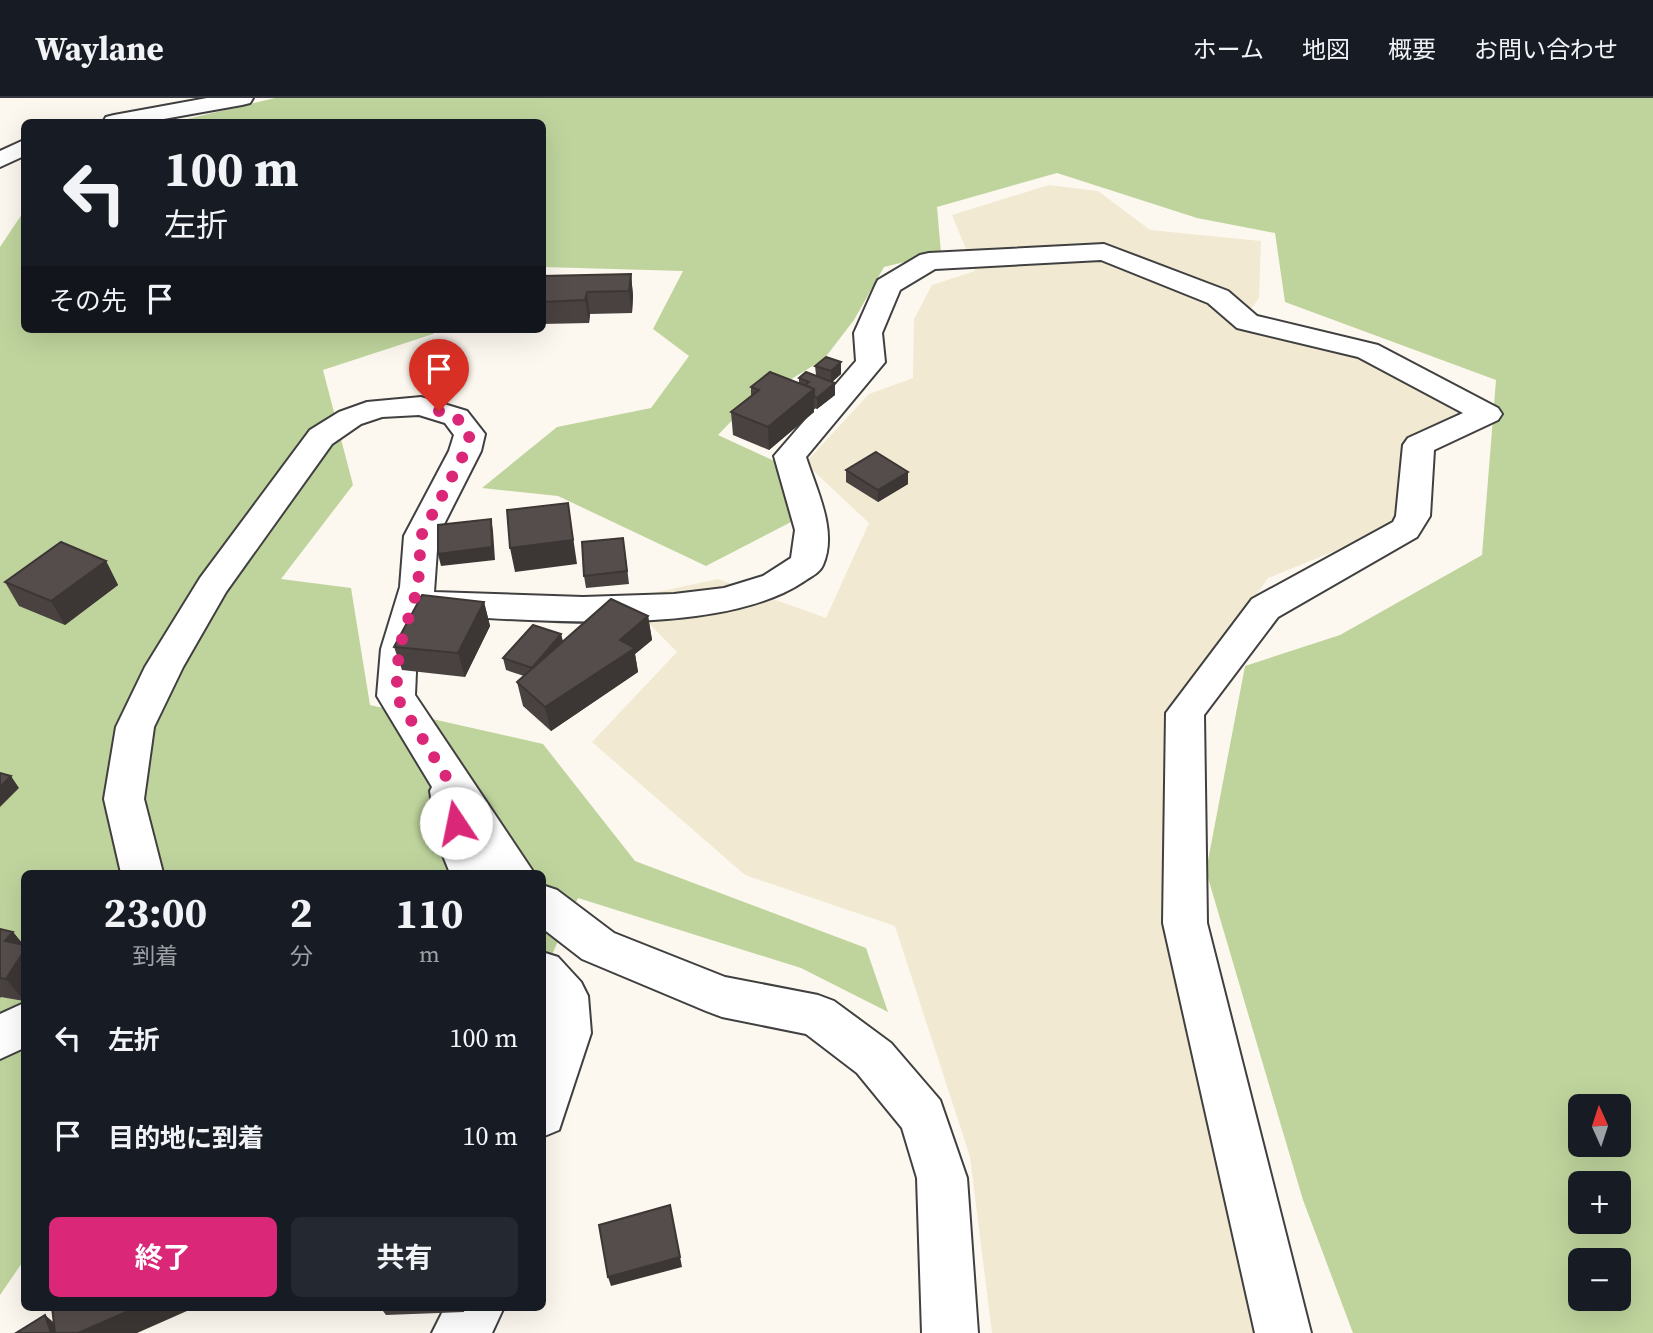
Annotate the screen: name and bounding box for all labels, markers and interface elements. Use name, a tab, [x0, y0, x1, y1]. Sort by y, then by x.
text: Waylane	[35, 26, 164, 71]
text: ホーム	[1193, 33, 1264, 66]
text: 地図	[1302, 33, 1350, 66]
text: 概要	[1388, 33, 1436, 66]
text: お問い合わせ	[1474, 33, 1618, 66]
text: 100 m	[164, 135, 299, 202]
icon: left	[49, 147, 140, 238]
text: 左折	[164, 203, 228, 247]
icon: arrive	[141, 280, 179, 318]
text: その先	[49, 283, 127, 319]
pin	[409, 339, 469, 411]
icon: arrive	[420, 350, 458, 388]
position arrow	[419, 786, 493, 860]
text: 23:00	[104, 883, 207, 941]
text: 2	[290, 883, 313, 941]
text: 110	[395, 884, 463, 942]
text: m	[419, 938, 440, 970]
text: 到着	[132, 940, 178, 972]
text: 分	[290, 940, 313, 972]
icon: left	[49, 1019, 87, 1057]
text: 100 m	[450, 1020, 518, 1056]
text: 左折	[108, 1022, 160, 1058]
north arrow	[1568, 1094, 1631, 1157]
map controls	[1568, 1094, 1631, 1311]
icon: arrive	[49, 1117, 87, 1155]
text: 10 m	[463, 1118, 518, 1154]
text: 目的地に到着	[108, 1120, 264, 1156]
button: +	[1568, 1171, 1631, 1234]
button: 終了	[49, 1217, 277, 1297]
button: 共有	[291, 1217, 518, 1297]
button: −	[1568, 1248, 1631, 1311]

